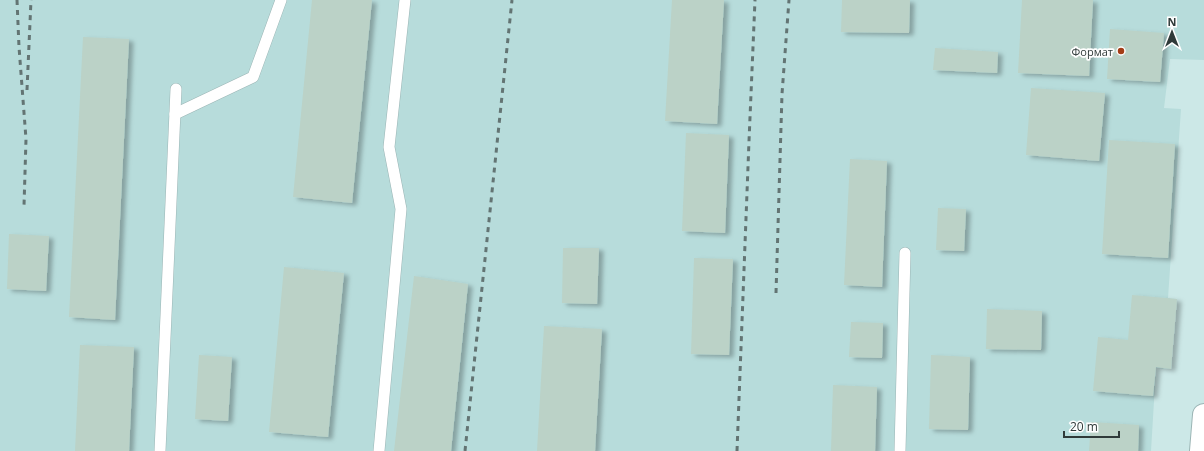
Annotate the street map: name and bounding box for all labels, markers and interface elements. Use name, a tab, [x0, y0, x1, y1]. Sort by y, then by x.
north arrow	[1152, 12, 1192, 52]
text: N	[1168, 14, 1176, 29]
place label: Формат	[1072, 44, 1113, 59]
marker: Формат	[1116, 46, 1126, 56]
scale bar	[1064, 413, 1119, 439]
text: 20 m	[1070, 418, 1098, 435]

